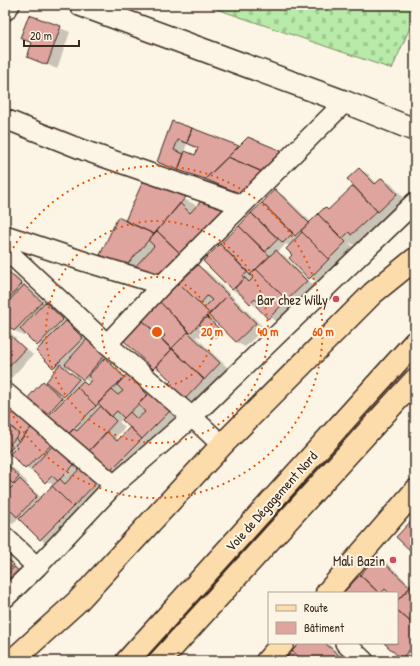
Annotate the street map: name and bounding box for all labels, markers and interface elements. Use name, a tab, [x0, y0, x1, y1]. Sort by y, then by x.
scale bar	[24, 22, 79, 48]
text: 20 m	[30, 27, 52, 44]
place label: Bar chez Willy	[257, 290, 328, 310]
marker: Bar chez Willy	[331, 294, 341, 304]
text: 20 m	[201, 323, 223, 340]
text: 40 m	[258, 323, 278, 340]
text: 60 m	[312, 323, 334, 340]
centre of rings	[150, 325, 164, 339]
street label: Voie de Dégagement Nord	[221, 446, 322, 556]
place label: Mali Bazin	[333, 551, 385, 570]
marker: Mali Bazin	[388, 555, 398, 565]
legend	[268, 592, 398, 644]
text: Route	[304, 599, 328, 616]
text: Bâtiment	[304, 619, 345, 636]

